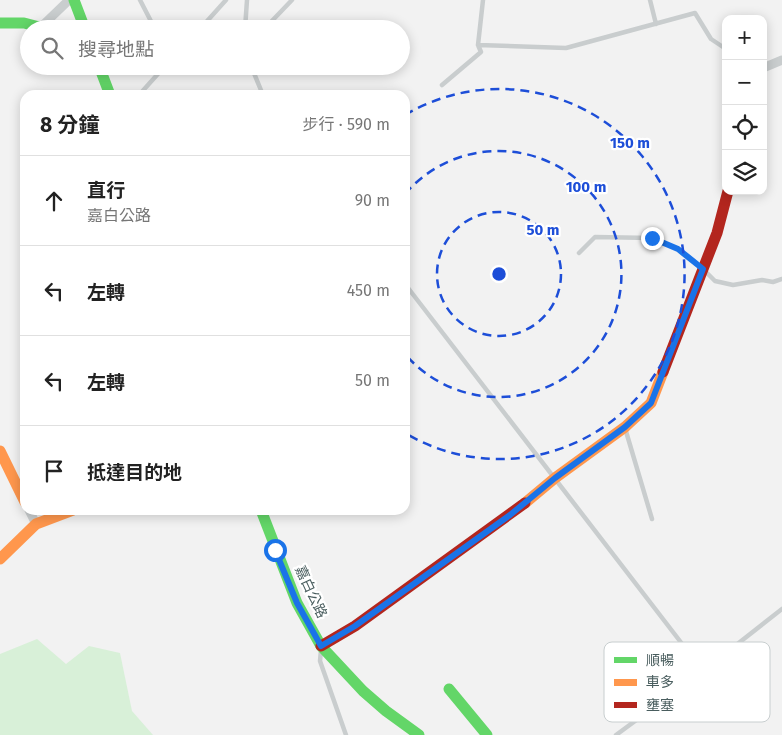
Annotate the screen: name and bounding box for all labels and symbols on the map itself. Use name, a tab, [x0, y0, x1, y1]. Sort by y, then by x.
text: 150 m	[610, 134, 650, 152]
text: 100 m	[566, 178, 606, 196]
text: 50 m	[526, 221, 560, 239]
route end	[641, 227, 664, 250]
centre of rings	[490, 265, 508, 283]
route start	[264, 539, 287, 562]
street label: 嘉白公路	[291, 563, 331, 621]
legend	[604, 642, 770, 722]
text: 順暢	[646, 652, 674, 669]
text: 車多	[646, 674, 674, 691]
text: 壅塞	[646, 697, 674, 714]

